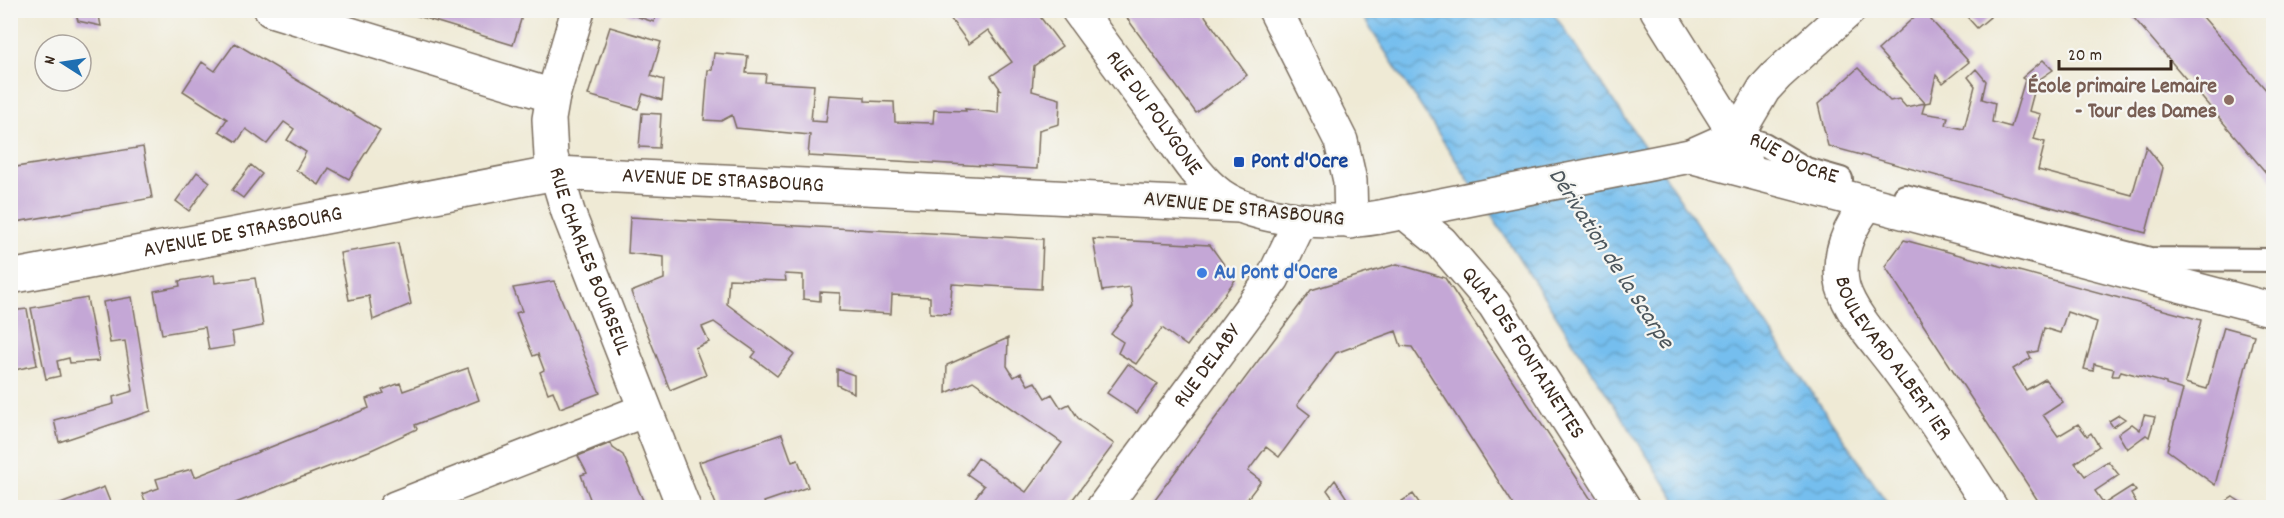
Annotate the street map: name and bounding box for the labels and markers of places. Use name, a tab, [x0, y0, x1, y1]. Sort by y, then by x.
place label: École primaire Lemaire - Tour des Dames	[2028, 72, 2217, 128]
marker: École primaire Lemaire - Tour des Dames	[2222, 93, 2236, 107]
place label: Pont d'Ocre	[1251, 147, 1348, 178]
marker: Pont d'Ocre	[1232, 155, 1246, 169]
place label: Au Pont d'Ocre	[1214, 258, 1338, 289]
marker: Au Pont d'Ocre	[1195, 266, 1209, 280]

